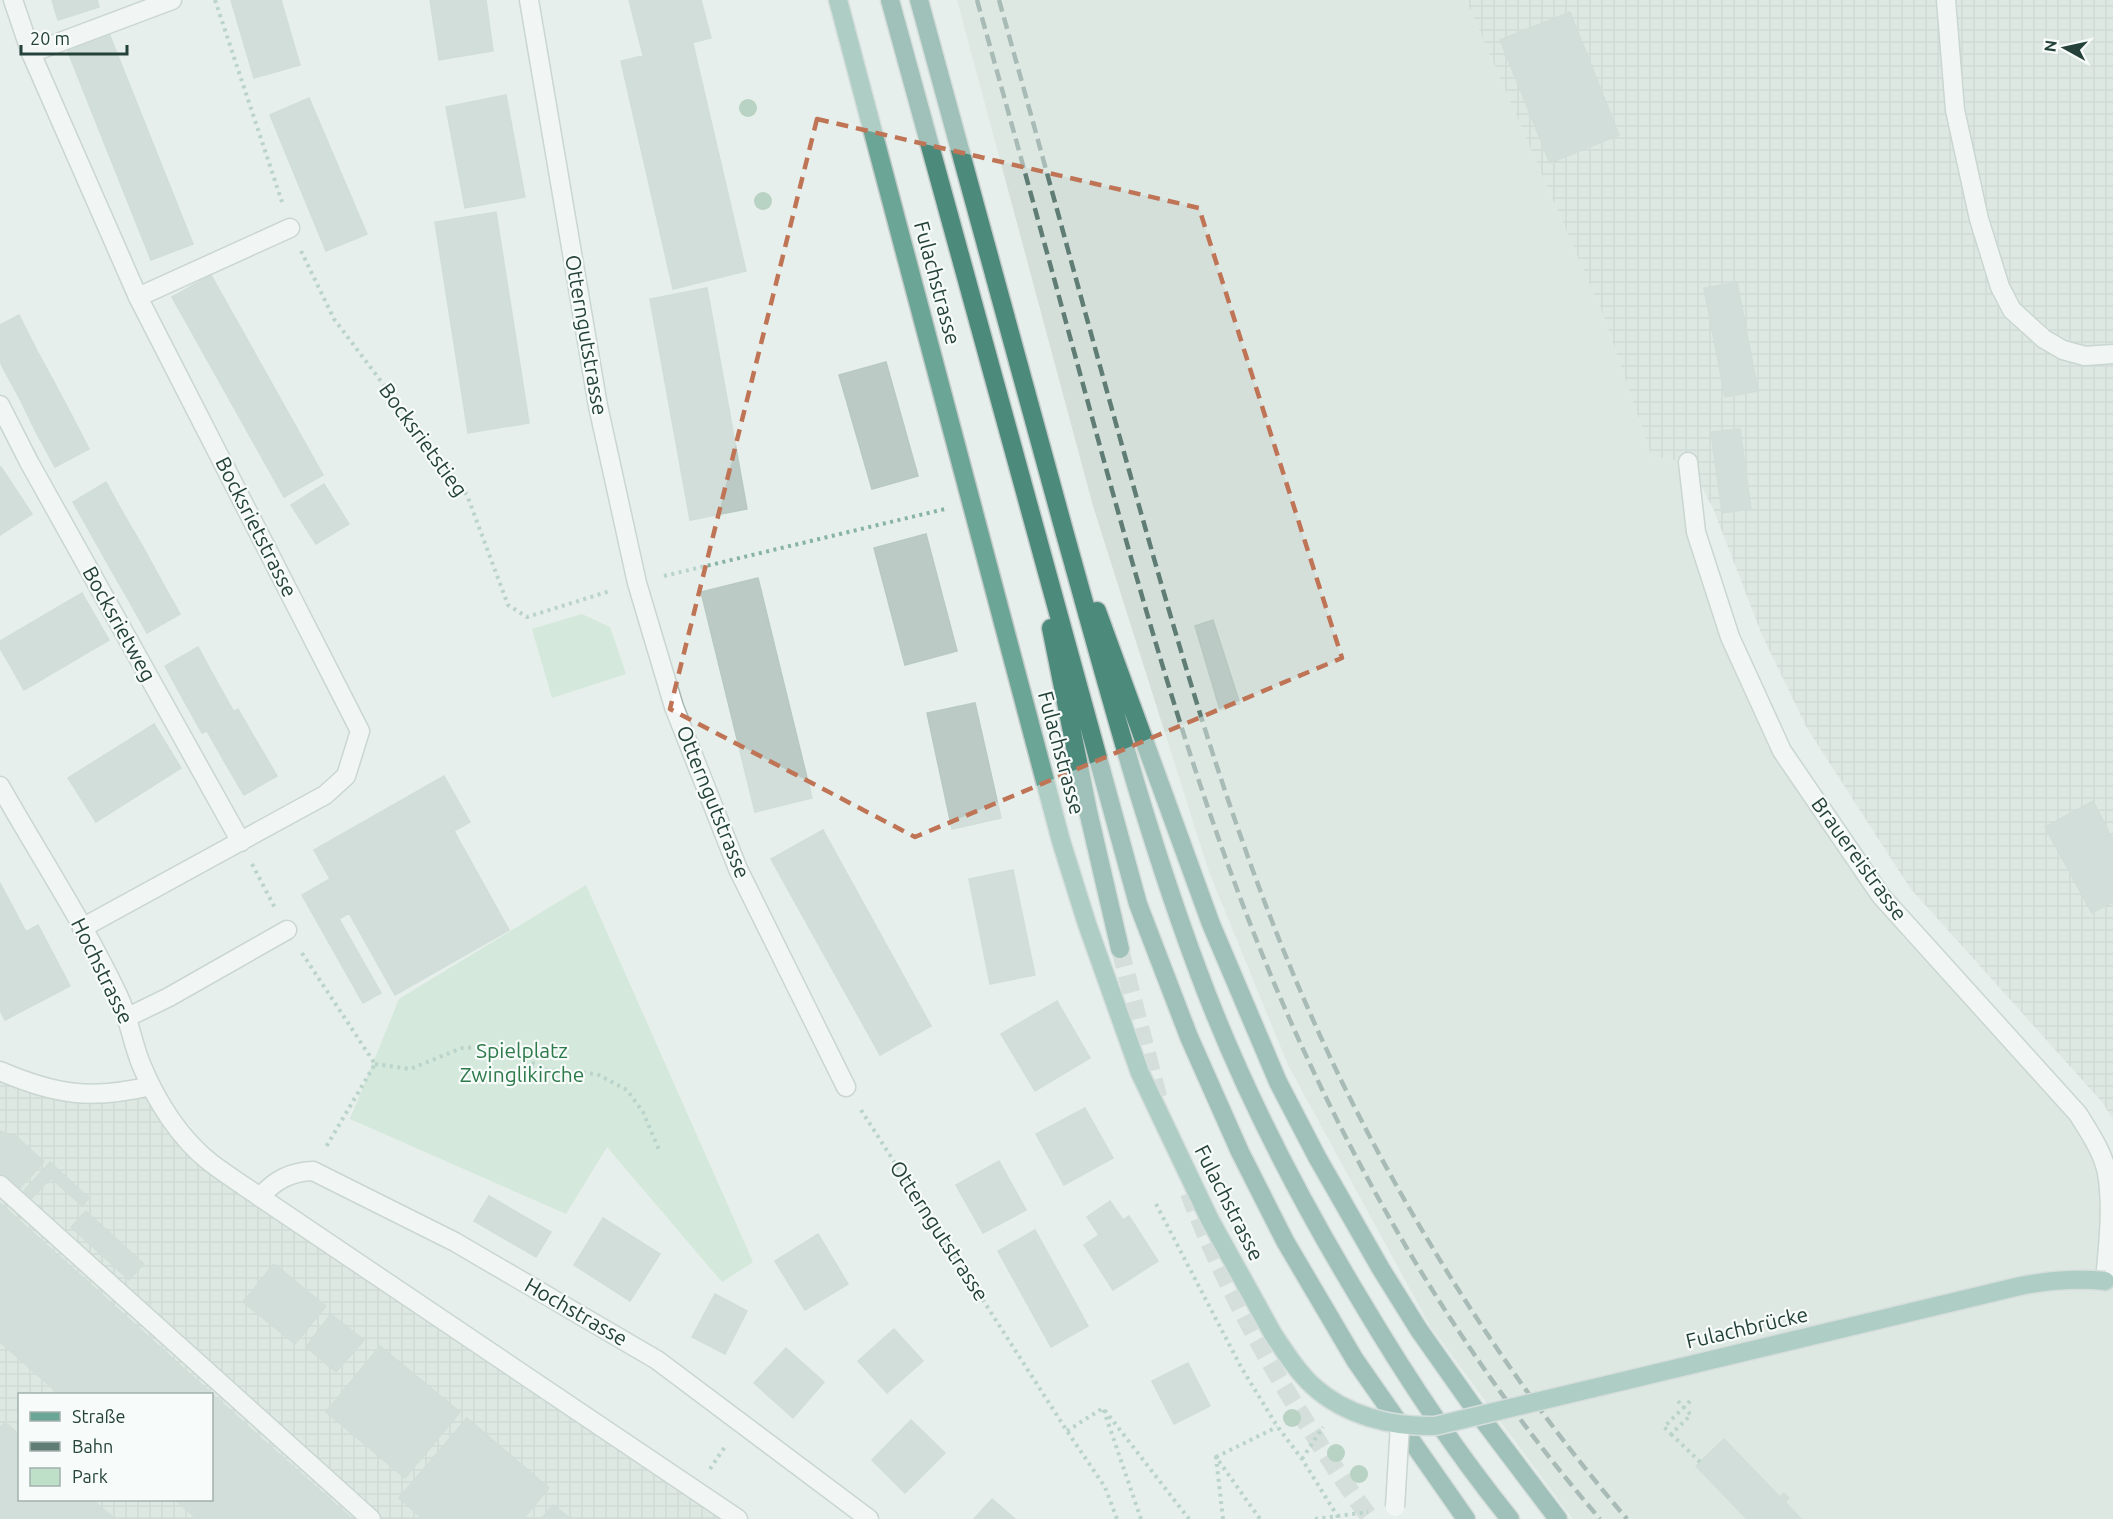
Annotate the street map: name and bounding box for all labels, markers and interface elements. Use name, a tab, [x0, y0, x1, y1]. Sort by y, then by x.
scale bar	[21, 18, 128, 56]
north arrow	[2035, 18, 2095, 78]
text: 20 m	[30, 28, 70, 48]
text: N	[2040, 39, 2060, 53]
street label: Fulachstrasse	[910, 218, 966, 347]
street label: Otterngutstrasse	[561, 253, 613, 417]
street label: Bocksrietstieg	[375, 378, 473, 501]
street label: Bocksrietstrasse	[211, 453, 303, 601]
street label: Bocksrietweg	[78, 562, 161, 685]
street label: Fulachstrasse	[1034, 688, 1090, 817]
street label: Otterngutstrasse	[672, 722, 755, 881]
street label: Brauereistrasse	[1807, 792, 1912, 925]
street label: Hochstrasse	[67, 914, 139, 1027]
park label: Spielplatz Zwinglikirche	[460, 1038, 584, 1086]
street label: Fulachstrasse	[1190, 1141, 1269, 1264]
street label: Otterngutstrasse	[886, 1156, 994, 1305]
street label: Hochstrasse	[521, 1272, 632, 1350]
street label: Fulachbrücke	[1683, 1301, 1810, 1353]
legend	[18, 1393, 213, 1501]
text: Straße	[72, 1406, 125, 1426]
text: Bahn	[72, 1436, 113, 1456]
text: Park	[72, 1466, 108, 1486]

